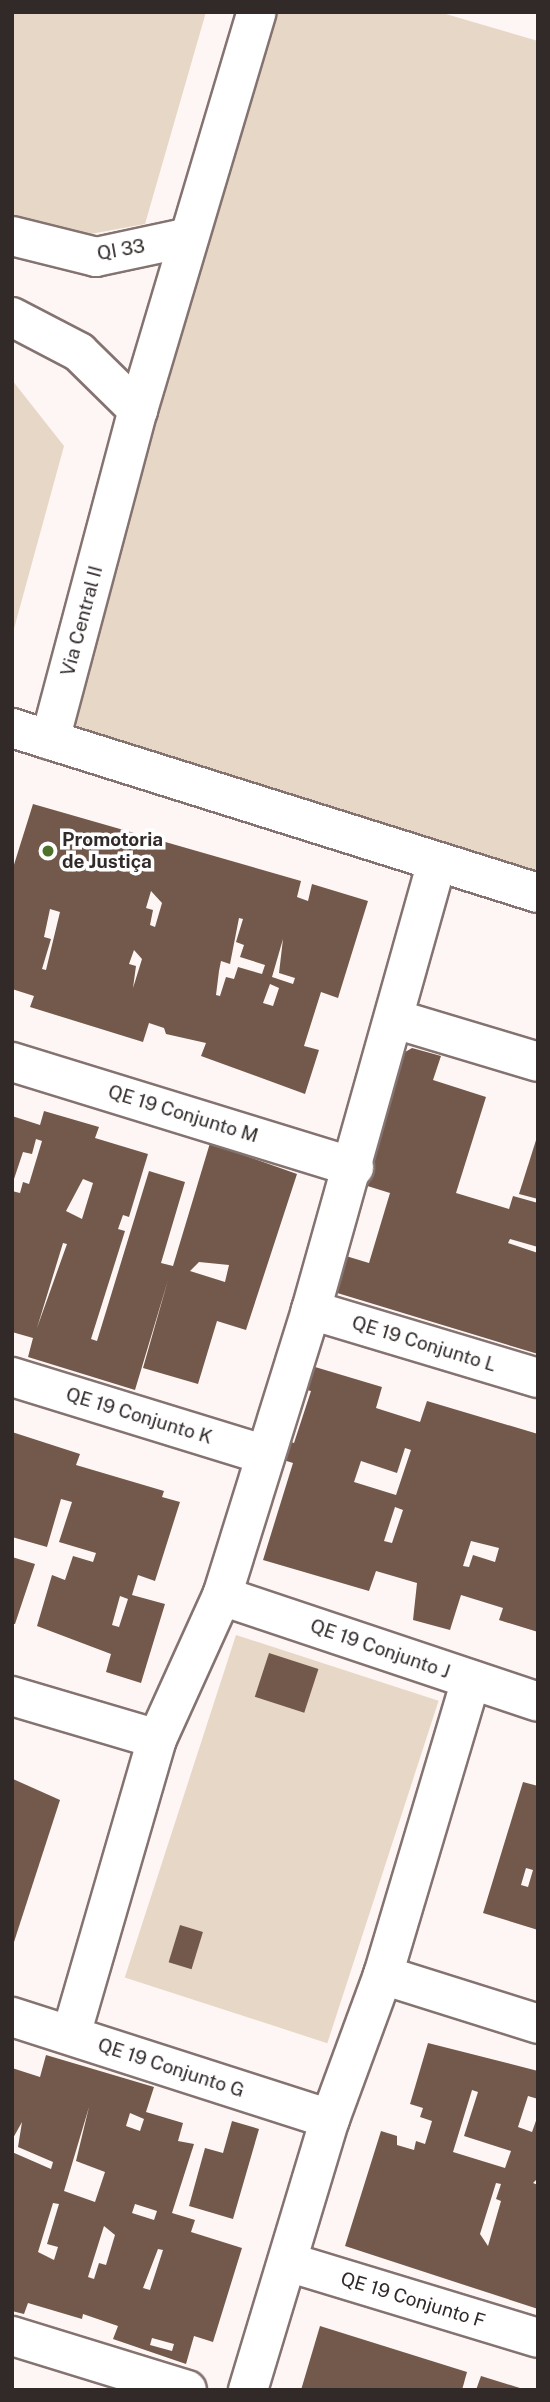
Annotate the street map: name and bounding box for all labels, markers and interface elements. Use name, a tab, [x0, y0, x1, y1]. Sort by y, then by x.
street label: QI 33	[95, 235, 147, 265]
street label: Via Central II	[56, 563, 108, 679]
place label: Promotoria de Justiça	[62, 829, 163, 873]
marker: Promotoria de Justiça	[40, 843, 56, 859]
street label: QE 19 Conjunto M	[105, 1080, 261, 1148]
street label: QE 19 Conjunto L	[349, 1311, 499, 1377]
street label: QE 19 Conjunto K	[63, 1383, 215, 1449]
street label: QE 19 Conjunto J	[307, 1614, 453, 1684]
street label: QE 19 Conjunto G	[95, 2034, 247, 2102]
street label: QE 19 Conjunto F	[338, 2267, 488, 2333]

